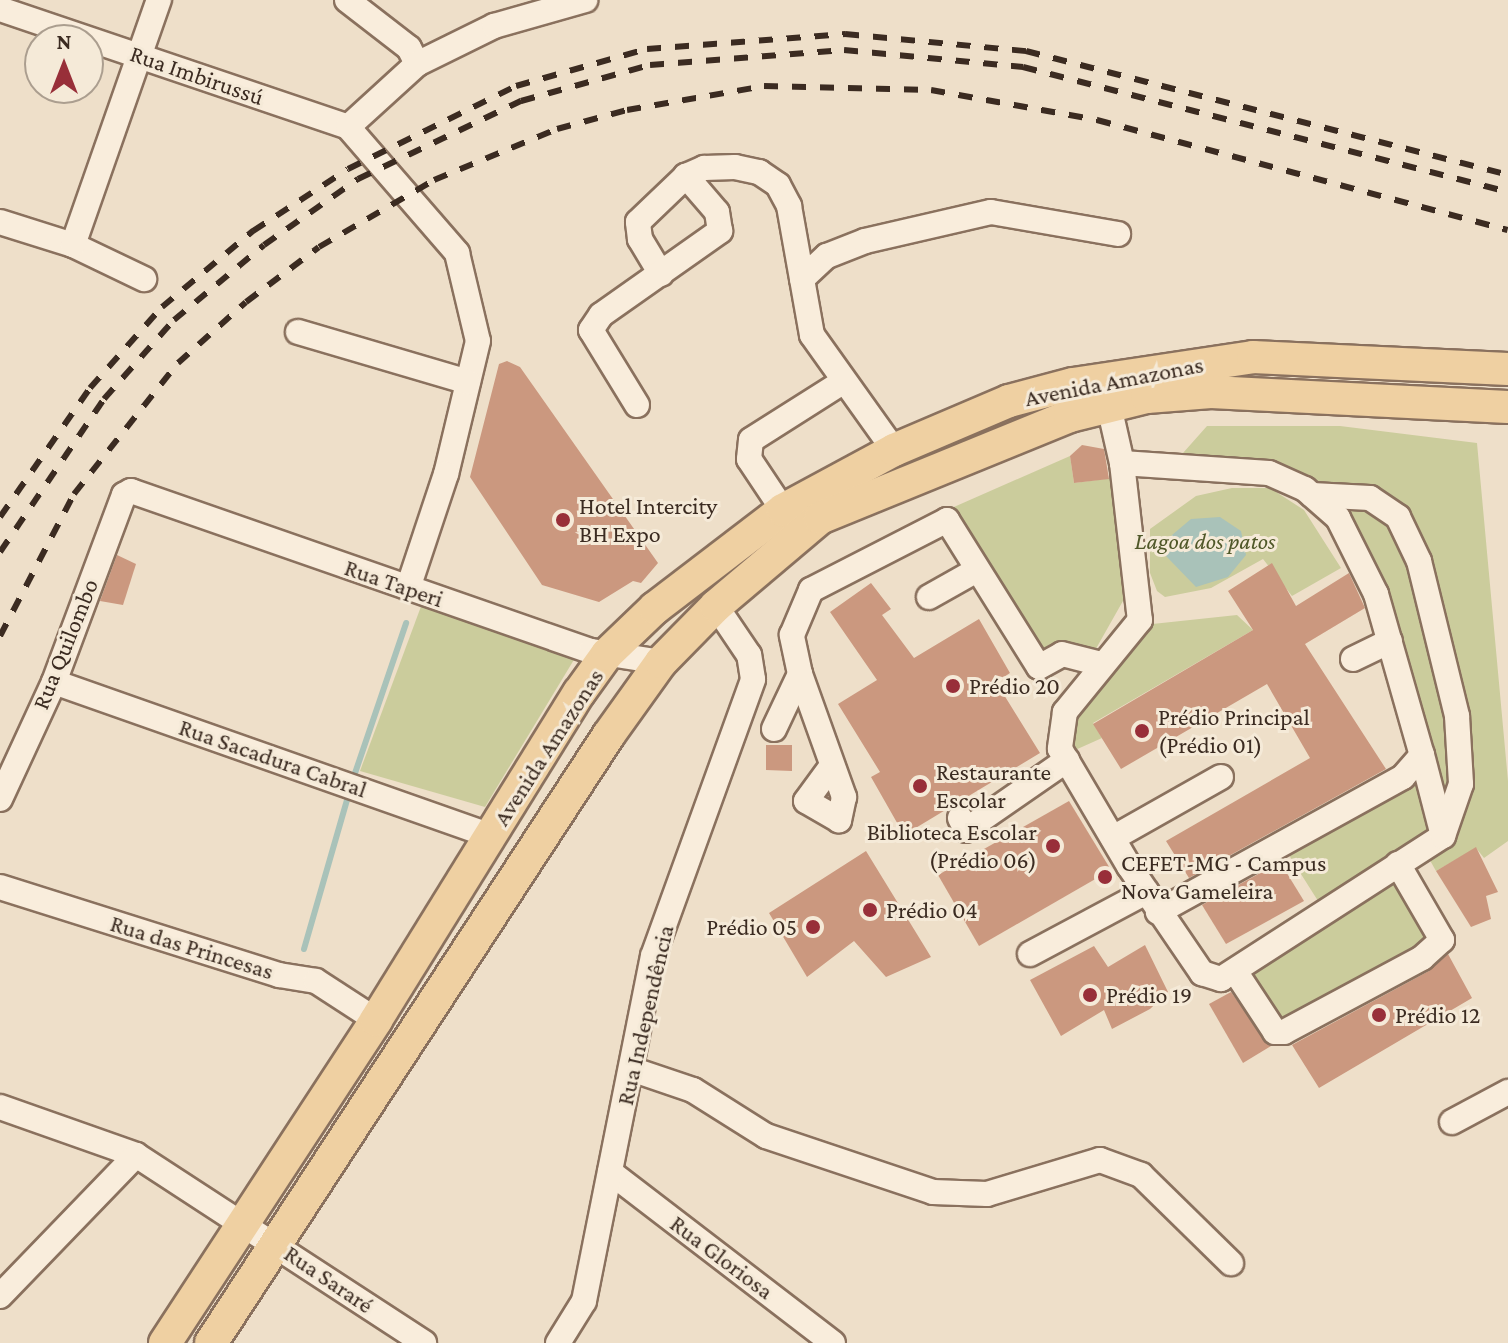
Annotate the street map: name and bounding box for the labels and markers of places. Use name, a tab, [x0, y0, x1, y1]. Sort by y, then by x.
place label: Hotel Intercity BH Expo	[579, 492, 717, 548]
marker: Hotel Intercity BH Expo	[554, 511, 572, 529]
place label: Prédio 20	[969, 672, 1060, 700]
marker: Prédio 20	[944, 677, 962, 695]
place label: Prédio Principal (Prédio 01)	[1158, 703, 1310, 759]
marker: Prédio Principal (Prédio 01)	[1133, 722, 1151, 740]
place label: Restaurante Escolar	[936, 758, 1051, 814]
marker: Restaurante Escolar	[911, 777, 929, 795]
place label: Biblioteca Escolar (Prédio 06)	[867, 818, 1037, 874]
marker: Biblioteca Escolar (Prédio 06)	[1044, 837, 1062, 855]
place label: CEFET-MG - Campus Nova Gameleira	[1121, 849, 1326, 905]
marker: CEFET-MG - Campus Nova Gameleira	[1096, 868, 1114, 886]
place label: Prédio 04	[886, 896, 978, 924]
marker: Prédio 04	[861, 901, 879, 919]
place label: Prédio 05	[706, 913, 797, 941]
marker: Prédio 05	[804, 918, 822, 936]
place label: Prédio 19	[1106, 981, 1192, 1009]
marker: Prédio 19	[1081, 986, 1099, 1004]
place label: Prédio 12	[1395, 1001, 1480, 1029]
marker: Prédio 12	[1370, 1006, 1388, 1024]

